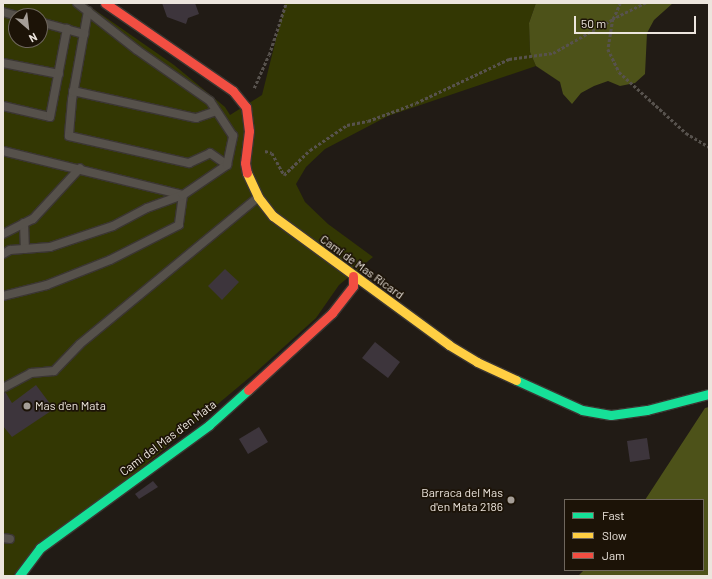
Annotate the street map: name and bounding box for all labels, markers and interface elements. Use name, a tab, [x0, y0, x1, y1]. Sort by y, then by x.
north arrow	[8, 8, 48, 48]
scale bar	[576, 8, 698, 34]
text: 50 m	[581, 16, 606, 30]
text: N	[27, 31, 40, 46]
street label: Camí de Mas Ricard	[317, 232, 407, 302]
street label: Camí del Mas d'en Mata	[117, 397, 219, 479]
place label: Mas d'en Mata	[35, 399, 106, 413]
marker: Mas d'en Mata	[22, 401, 32, 411]
place label: Barraca del Mas d'en Mata 2186	[421, 486, 503, 514]
marker: Barraca del Mas d'en Mata 2186	[506, 495, 516, 505]
legend	[564, 499, 704, 571]
text: Fast	[602, 508, 625, 522]
text: Slow	[602, 528, 627, 542]
text: Jam	[602, 548, 625, 562]

